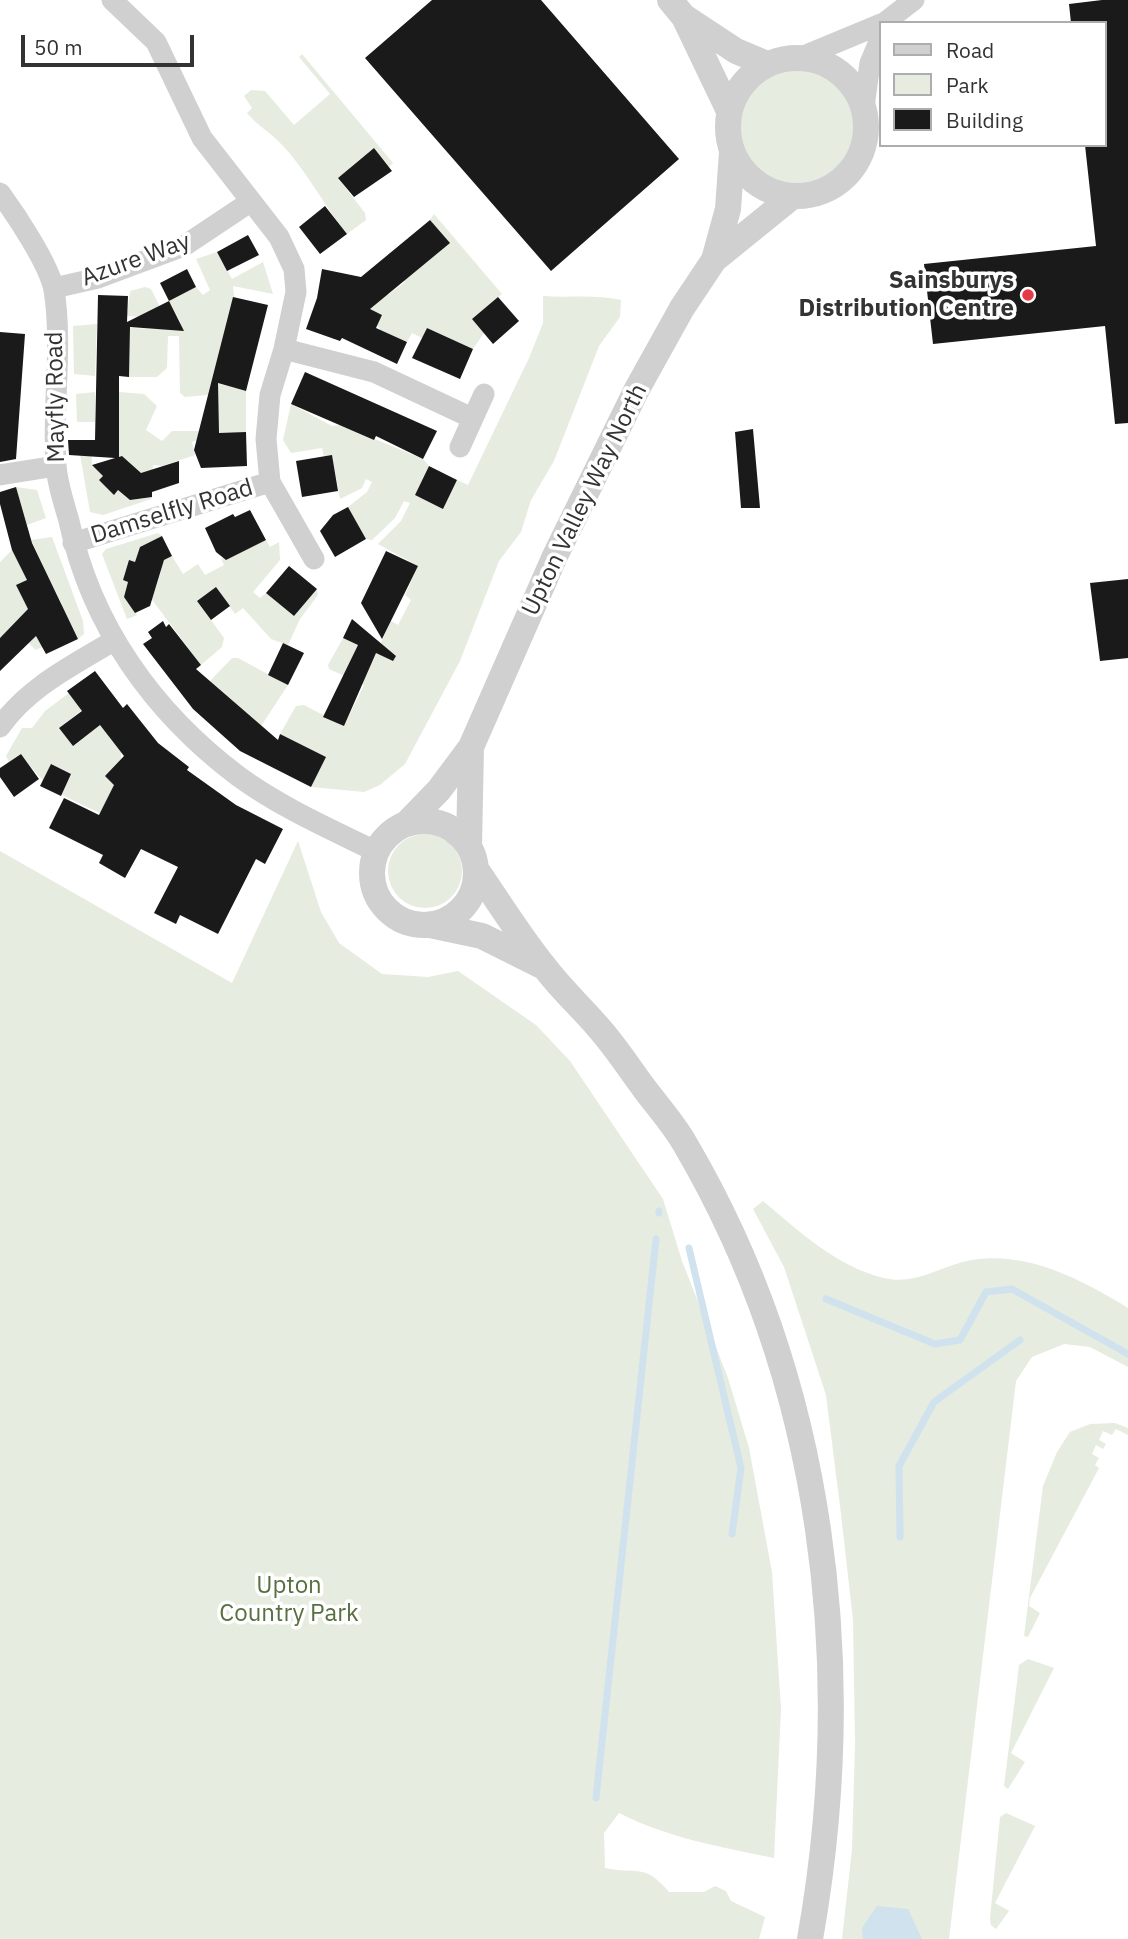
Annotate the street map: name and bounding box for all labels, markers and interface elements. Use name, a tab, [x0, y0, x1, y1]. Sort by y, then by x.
scale bar	[24, 21, 198, 65]
legend	[880, 21, 1107, 147]
text: 50 m	[34, 33, 83, 61]
text: Road	[946, 36, 994, 64]
text: Park	[946, 71, 989, 99]
text: Building	[946, 106, 1023, 134]
street label: Azure Way	[78, 227, 194, 293]
place label: Sainsburys Distribution Centre	[799, 267, 1014, 323]
marker: Sainsburys Distribution Centre	[1020, 287, 1036, 303]
street label: Mayfly Road	[40, 331, 72, 463]
street label: Upton Valley Way North	[516, 379, 654, 621]
street label: Damselfly Road	[87, 474, 257, 550]
park label: Upton Country Park	[219, 1572, 359, 1628]

